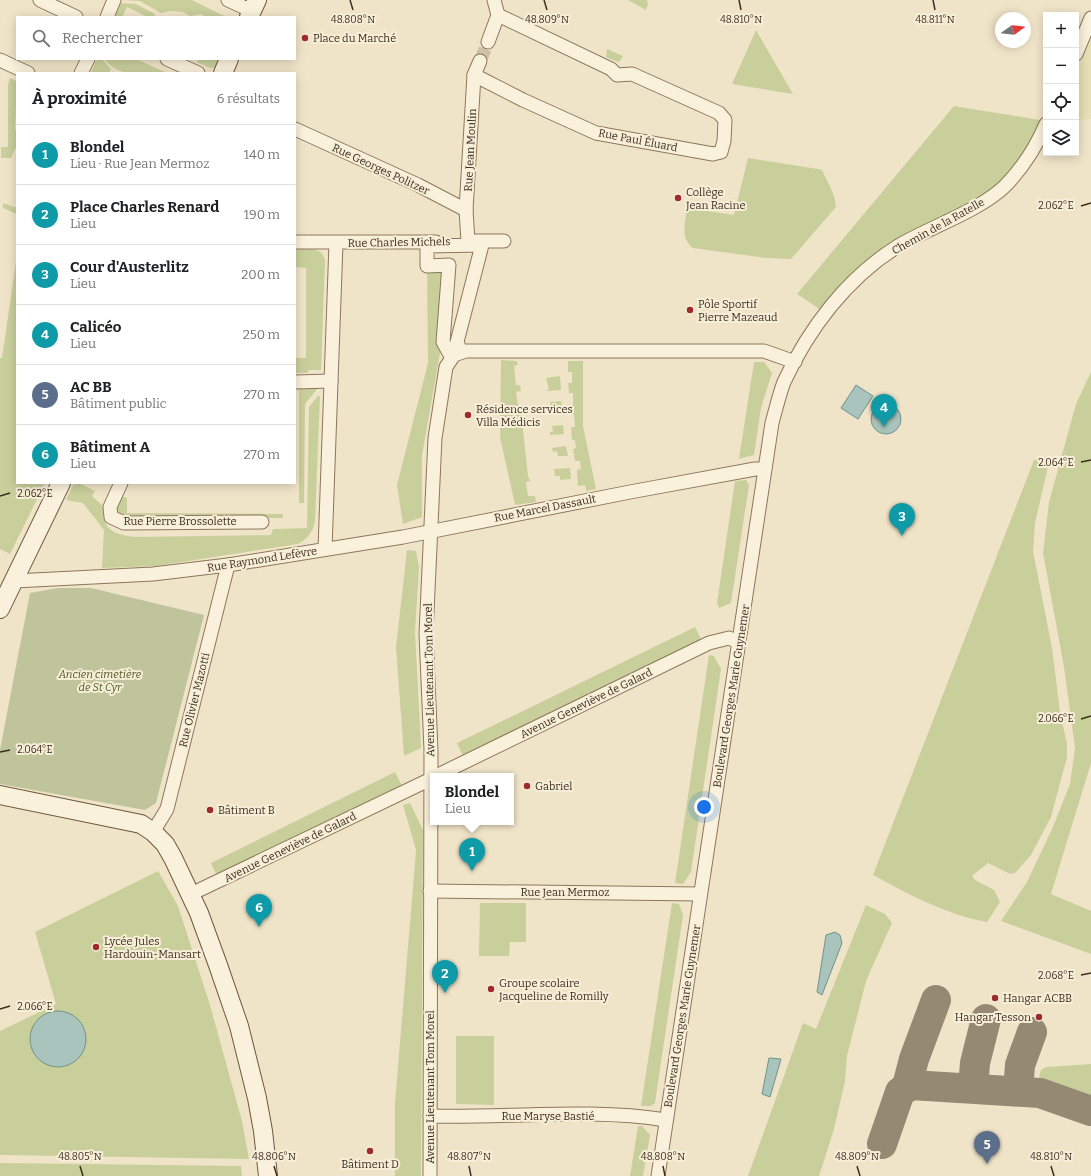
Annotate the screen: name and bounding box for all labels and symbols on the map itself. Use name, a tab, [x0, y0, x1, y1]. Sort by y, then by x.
north arrow	[995, 12, 1031, 48]
text: 48.808°N	[331, 14, 375, 26]
text: 48.809°N	[525, 14, 569, 26]
text: 48.810°N	[720, 14, 762, 26]
text: 48.811°N	[915, 14, 955, 26]
place label: Place du Marché	[313, 32, 396, 45]
marker: Place du Marché	[300, 33, 310, 43]
street label: Rue Jean Moulin	[462, 108, 479, 192]
street label: Rue Paul Éluard	[597, 125, 679, 155]
street label: Rue Georges Politzer	[330, 141, 432, 198]
place label: Collège Jean Racine	[685, 186, 746, 212]
marker: Collège Jean Racine	[673, 193, 683, 203]
street label: Chemin de la Ratelle	[890, 196, 987, 257]
text: 2.062°E	[1038, 200, 1074, 212]
street label: Rue Charles Michels	[347, 235, 451, 250]
place label: Pôle Sportif Pierre Mazeaud	[698, 298, 778, 324]
marker: Pôle Sportif Pierre Mazeaud	[685, 305, 695, 315]
pin: 4	[871, 394, 897, 427]
place label: Résidence services Villa Médicis	[476, 403, 573, 429]
marker: Résidence services Villa Médicis	[463, 410, 473, 420]
text: 2.064°E	[1038, 457, 1074, 469]
text: 2.062°E	[17, 488, 53, 500]
street label: Rue Marcel Dassault	[493, 492, 597, 525]
pin: 3	[889, 503, 915, 536]
street label: Rue Pierre Brossolette	[123, 515, 237, 528]
street label: Rue Raymond Lefèvre	[206, 544, 318, 575]
street label: Avenue Lieutenant Tom Morel	[422, 603, 437, 757]
street label: Boulevard Georges Marie Guynemer	[711, 604, 752, 789]
street label: Rue Olivier Mazotti	[176, 651, 213, 749]
street label: Avenue Geneviève de Galard	[518, 666, 655, 741]
park label: Ancien cimetière de St Cyr	[58, 668, 142, 694]
text: 2.066°E	[1038, 713, 1074, 725]
text: 2.064°E	[17, 744, 53, 756]
place label: Gabriel	[535, 780, 573, 793]
marker: Gabriel	[522, 781, 532, 791]
your location	[694, 797, 714, 817]
place label: Bâtiment B	[218, 804, 275, 817]
marker: Bâtiment B	[205, 805, 215, 815]
street label: Avenue Geneviève de Galard	[222, 810, 359, 885]
pin: 1	[459, 838, 485, 871]
street label: Rue Jean Mermoz	[520, 886, 610, 899]
pin: 6	[246, 894, 272, 927]
street label: Boulevard Georges Marie Guynemer	[662, 924, 703, 1109]
place label: Lycée Jules Hardouin-Mansart	[104, 935, 201, 961]
marker: Lycée Jules Hardouin-Mansart	[91, 942, 101, 952]
pin: 2	[432, 960, 458, 993]
text: 2.068°E	[1038, 970, 1074, 982]
place label: Groupe scolaire Jacqueline de Romilly	[498, 977, 609, 1003]
marker: Groupe scolaire Jacqueline de Romilly	[486, 984, 496, 994]
place label: Hangar ACBB	[1003, 992, 1072, 1005]
marker: Hangar ACBB	[990, 993, 1000, 1003]
text: 2.066°E	[17, 1001, 53, 1013]
street label: Avenue Lieutenant Tom Morel	[424, 1010, 437, 1164]
place label: Hangar Tesson	[955, 1011, 1031, 1024]
marker: Hangar Tesson	[1034, 1012, 1044, 1022]
street label: Rue Maryse Bastié	[501, 1110, 595, 1123]
pin: 5	[974, 1131, 1000, 1164]
marker: Bâtiment D	[365, 1146, 375, 1156]
text: 48.805°N	[58, 1151, 102, 1163]
text: 48.806°N	[252, 1151, 296, 1163]
text: 48.807°N	[447, 1151, 491, 1163]
text: 48.808°N	[641, 1151, 685, 1163]
text: 48.809°N	[835, 1151, 879, 1163]
text: 48.810°N	[1030, 1151, 1072, 1163]
place label: Bâtiment D	[341, 1158, 399, 1171]

